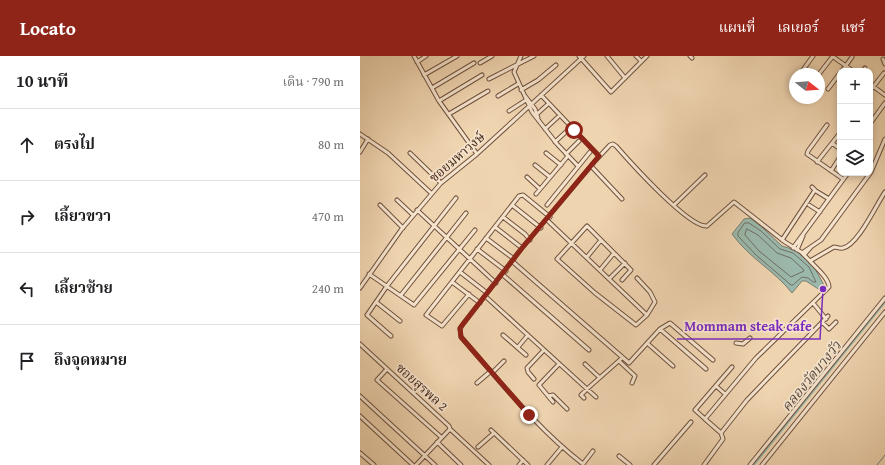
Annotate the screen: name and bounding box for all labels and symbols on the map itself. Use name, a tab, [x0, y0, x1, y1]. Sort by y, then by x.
north arrow	[789, 68, 825, 104]
route start	[565, 121, 583, 139]
street label: ซอยมหาวงษ์	[425, 127, 489, 187]
callout: Mommam steak cafe	[677, 313, 820, 339]
text: Mommam steak cafe	[684, 316, 812, 336]
water label: คลองวัดบางวัว	[776, 336, 846, 416]
street label: ซอยสุรพล 2	[392, 359, 452, 415]
route end	[520, 406, 538, 424]

